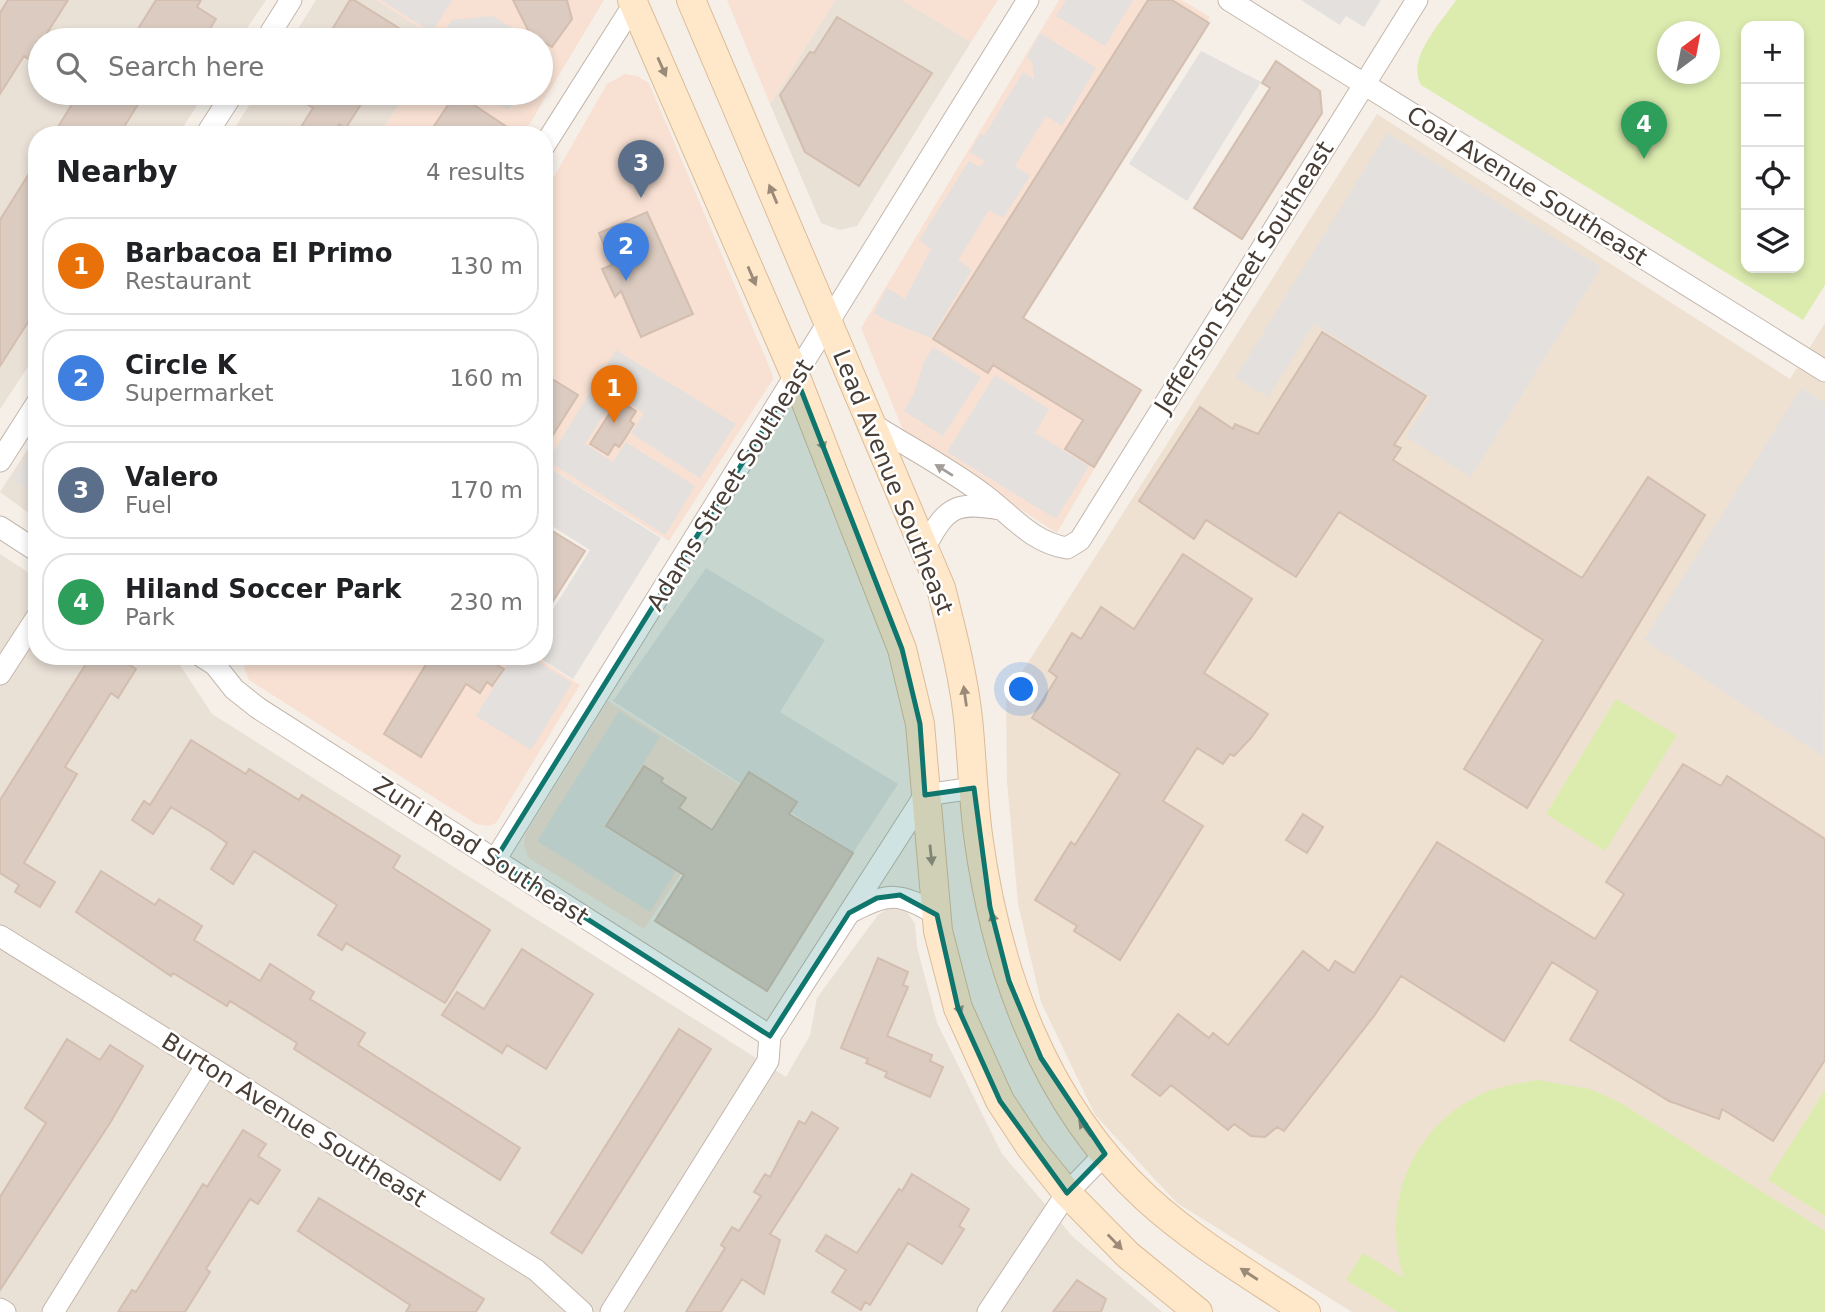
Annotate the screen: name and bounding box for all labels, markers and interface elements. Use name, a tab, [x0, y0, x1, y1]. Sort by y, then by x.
north arrow	[1657, 21, 1720, 84]
map controls	[1741, 21, 1804, 273]
button: +	[1741, 21, 1804, 84]
search box	[28, 28, 553, 105]
icon: search	[52, 48, 90, 86]
text: Search here	[108, 52, 264, 82]
one-way arrow	[656, 57, 667, 78]
button: −	[1741, 84, 1804, 147]
street label: Coal Avenue Southeast	[1402, 100, 1652, 272]
pin: 4	[1621, 101, 1667, 159]
street label: Jefferson Street Southeast	[1148, 136, 1339, 420]
pin: 3	[618, 140, 664, 198]
button: locate	[1741, 147, 1804, 210]
text: Nearby	[56, 154, 178, 189]
text: 4 results	[426, 159, 525, 185]
one-way arrow	[767, 184, 779, 204]
button: layers	[1741, 210, 1804, 273]
pin: 2	[603, 223, 649, 281]
text: Barbacoa El Primo	[125, 238, 393, 268]
text: 1	[73, 253, 89, 279]
text: 130 m	[449, 253, 523, 279]
one-way arrow	[746, 266, 758, 286]
text: Restaurant	[125, 268, 251, 294]
street label: Lead Avenue Southeast	[827, 345, 959, 619]
text: Circle K	[125, 350, 237, 380]
street label: Adams Street Southeast	[641, 354, 819, 616]
text: 2	[73, 365, 89, 391]
text: 160 m	[449, 365, 523, 391]
pin: 1	[591, 365, 637, 423]
text: Supermarket	[125, 380, 274, 406]
one-way arrow	[815, 430, 826, 451]
text: Valero	[125, 462, 218, 492]
one-way arrow	[935, 463, 954, 476]
text: 3	[73, 477, 89, 503]
text: 170 m	[449, 477, 523, 503]
text: Fuel	[125, 492, 172, 518]
text: Hiland Soccer Park	[125, 574, 401, 604]
text: 4	[73, 589, 89, 615]
text: 230 m	[449, 589, 523, 615]
text: Park	[125, 604, 175, 630]
your location	[1004, 672, 1038, 706]
one-way arrow	[959, 685, 970, 707]
street label: Zuni Road Southeast	[368, 771, 594, 931]
one-way arrow	[926, 844, 937, 866]
one-way arrow	[988, 910, 999, 932]
one-way arrow	[953, 994, 963, 1015]
street label: Burton Avenue Southeast	[157, 1027, 431, 1213]
one-way arrow	[1079, 1119, 1093, 1137]
one-way arrow	[1106, 1233, 1123, 1249]
one-way arrow	[1239, 1268, 1258, 1281]

